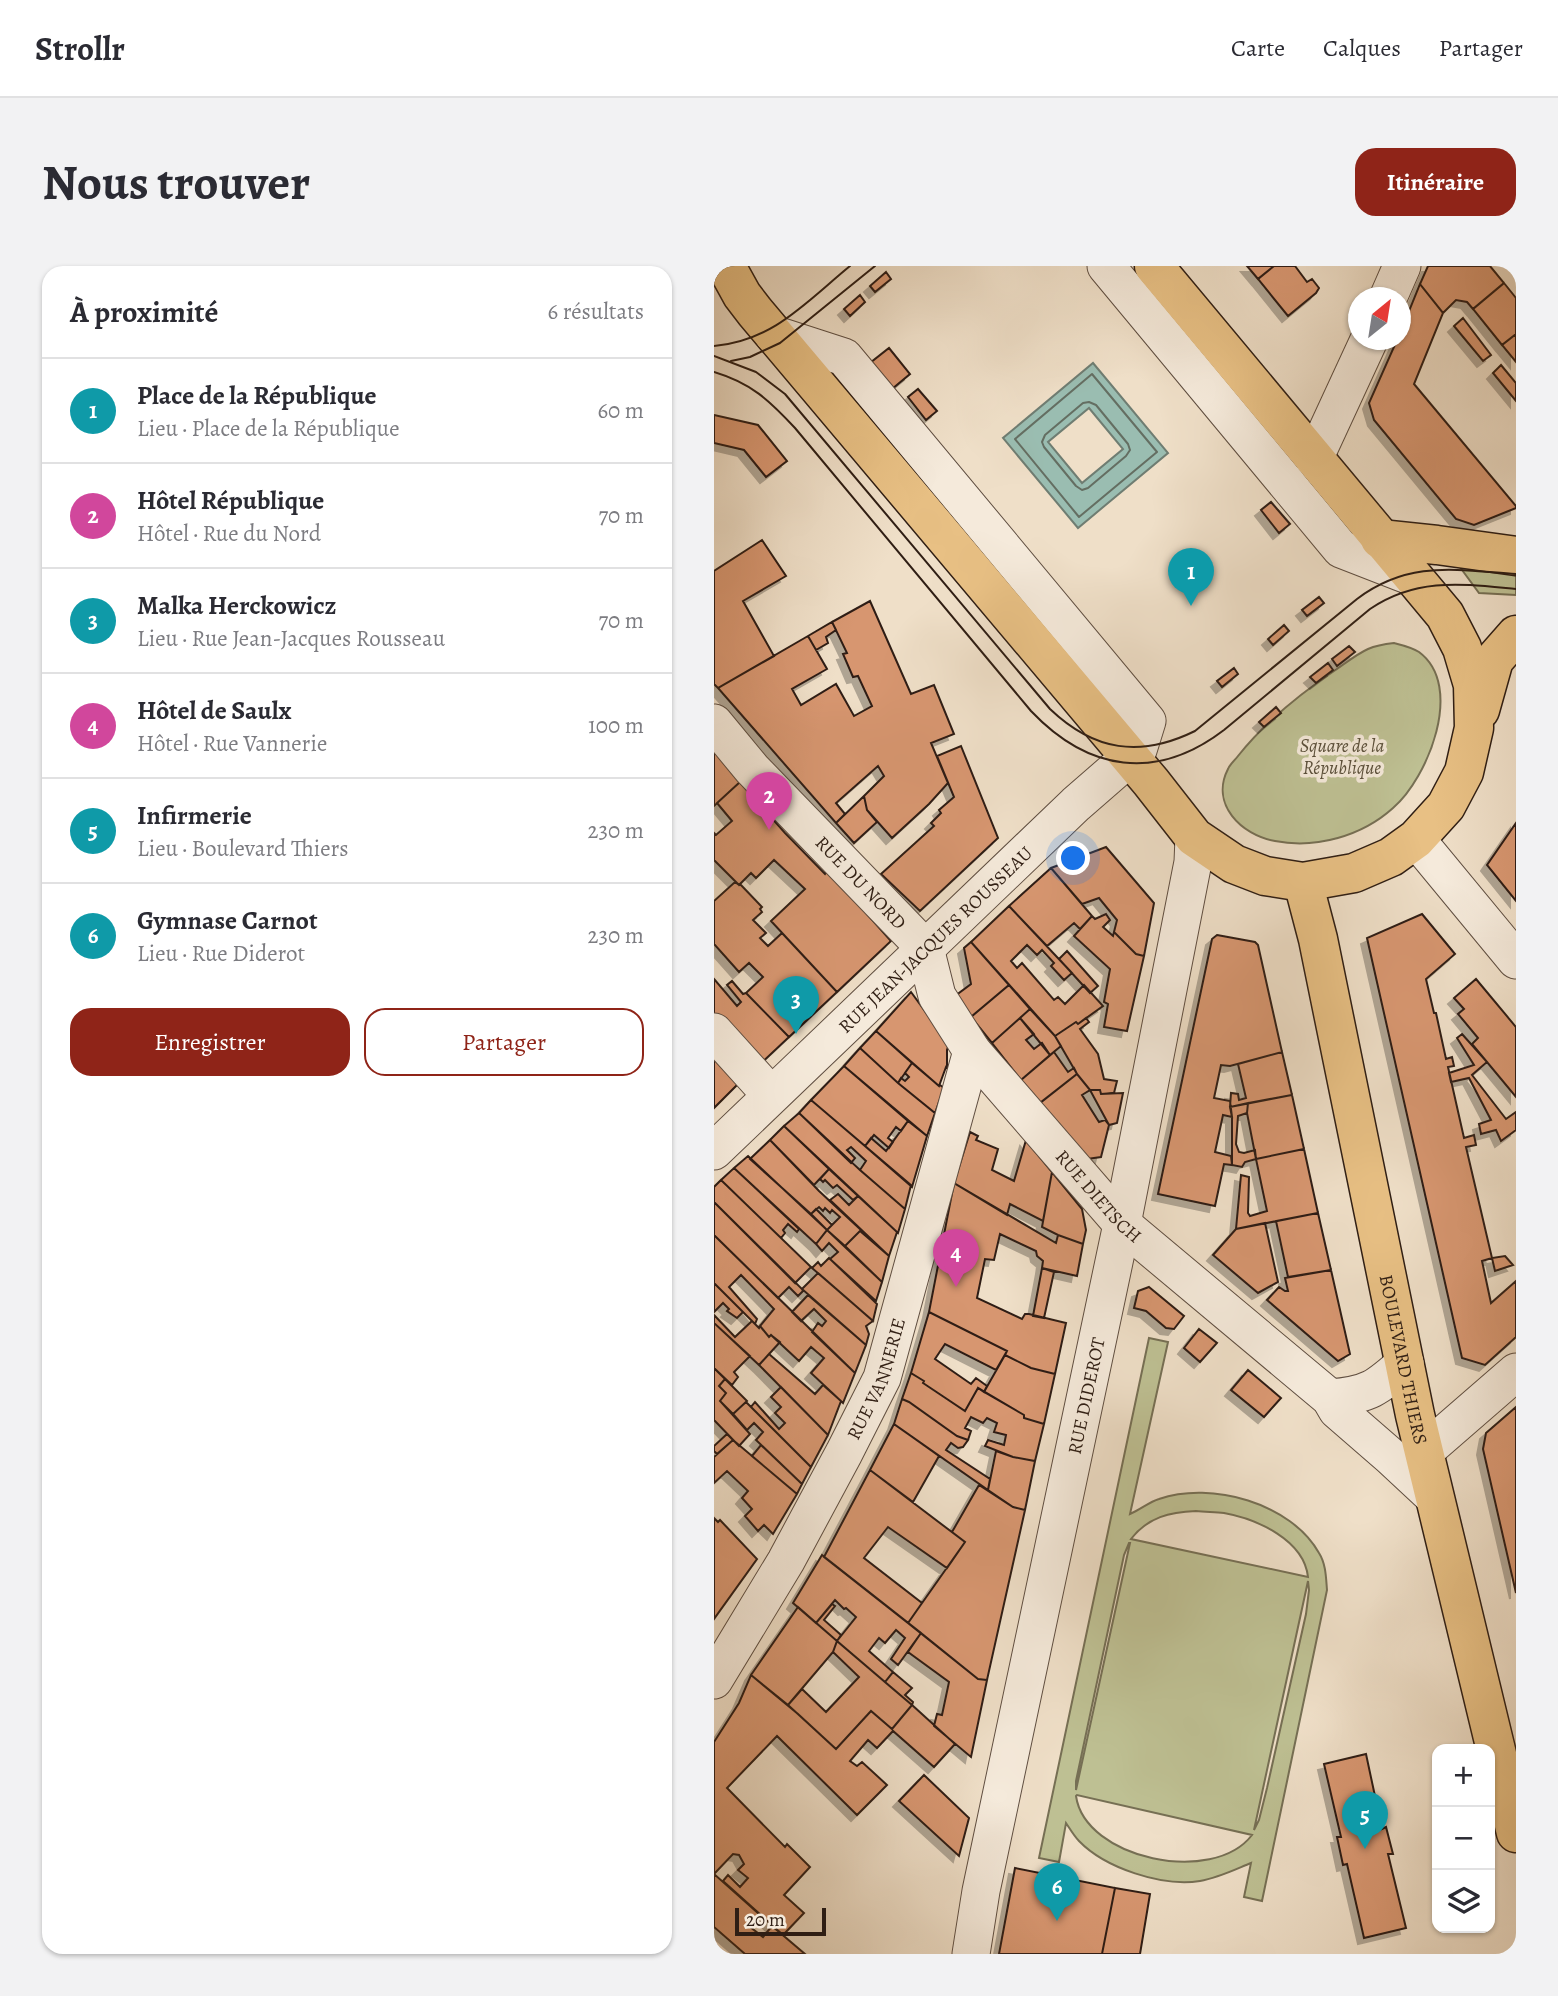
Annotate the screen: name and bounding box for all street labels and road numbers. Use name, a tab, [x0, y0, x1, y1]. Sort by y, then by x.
street label: RUE DU NORD	[809, 830, 912, 935]
street label: RUE JEAN-JACQUES ROUSSEAU	[833, 841, 1038, 1039]
street label: RUE DIETSCH	[1049, 1144, 1147, 1249]
street label: BOULEVARD THIERS	[1373, 1272, 1434, 1447]
street label: RUE VANNERIE	[841, 1315, 912, 1444]
street label: RUE DIDEROT	[1062, 1335, 1112, 1457]

